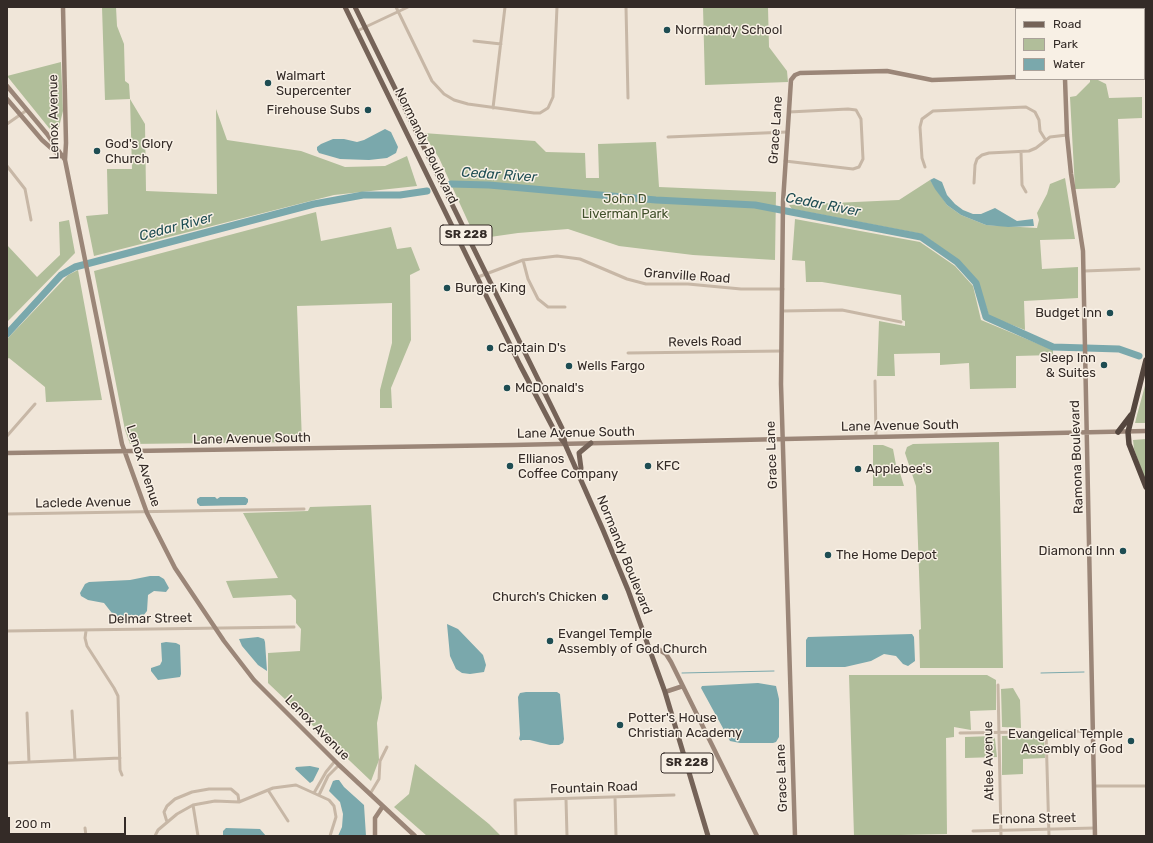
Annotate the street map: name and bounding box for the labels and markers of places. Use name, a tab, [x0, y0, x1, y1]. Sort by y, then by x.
place label: Normandy School	[675, 22, 782, 38]
marker: Normandy School	[662, 25, 672, 35]
place label: Walmart Supercenter	[276, 68, 351, 99]
marker: Walmart Supercenter	[263, 78, 273, 88]
place label: Firehouse Subs	[267, 102, 360, 118]
marker: Firehouse Subs	[363, 105, 373, 115]
place label: God's Glory Church	[105, 136, 173, 167]
marker: God's Glory Church	[92, 146, 102, 156]
place label: Burger King	[455, 280, 526, 296]
marker: Burger King	[442, 283, 452, 293]
place label: Budget Inn	[1035, 305, 1102, 321]
marker: Budget Inn	[1105, 308, 1115, 318]
place label: Captain D's	[498, 340, 566, 356]
marker: Captain D's	[485, 343, 495, 353]
place label: Sleep Inn & Suites	[1040, 350, 1096, 381]
place label: Wells Fargo	[577, 358, 645, 374]
marker: Sleep Inn & Suites	[1099, 360, 1109, 370]
marker: Wells Fargo	[564, 361, 574, 371]
place label: McDonald's	[515, 380, 584, 396]
marker: McDonald's	[502, 383, 512, 393]
place label: Ellianos Coffee Company	[518, 451, 618, 482]
place label: KFC	[656, 458, 680, 474]
marker: Ellianos Coffee Company	[505, 461, 515, 471]
marker: KFC	[643, 461, 653, 471]
place label: Applebee's	[866, 461, 932, 477]
marker: Applebee's	[853, 464, 863, 474]
place label: Diamond Inn	[1039, 543, 1115, 559]
marker: Diamond Inn	[1118, 546, 1128, 556]
place label: The Home Depot	[836, 547, 937, 563]
marker: The Home Depot	[823, 550, 833, 560]
place label: Church's Chicken	[492, 589, 597, 605]
marker: Church's Chicken	[600, 592, 610, 602]
place label: Evangel Temple Assembly of God Church	[558, 626, 707, 657]
marker: Evangel Temple Assembly of God Church	[545, 636, 555, 646]
place label: Potter's House Christian Academy	[628, 710, 742, 741]
marker: Potter's House Christian Academy	[615, 720, 625, 730]
place label: Evangelical Temple Assembly of God	[1008, 726, 1123, 757]
marker: Evangelical Temple Assembly of God	[1126, 736, 1136, 746]

